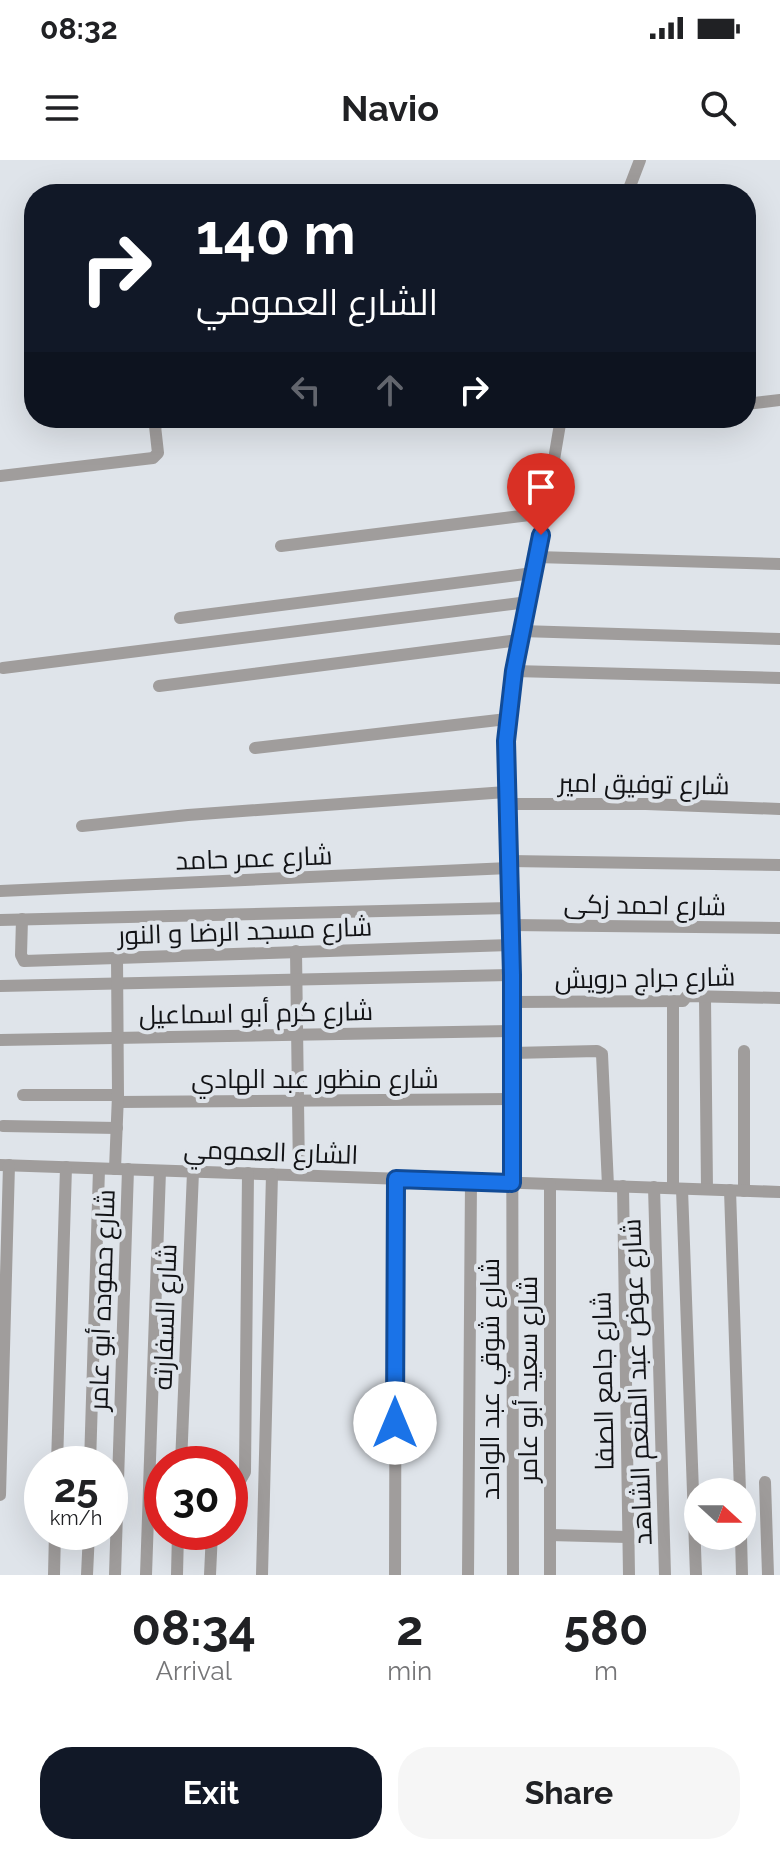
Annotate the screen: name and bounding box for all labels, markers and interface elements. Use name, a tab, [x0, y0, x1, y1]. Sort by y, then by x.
text: 08:32	[40, 11, 118, 46]
icon: menu	[40, 86, 84, 130]
icon: search	[696, 86, 740, 130]
text: Navio	[341, 87, 439, 129]
text: 140 m	[196, 201, 356, 267]
icon: right	[64, 216, 168, 320]
text: الشارع العمومي	[196, 281, 438, 323]
icon: left	[284, 368, 328, 412]
icon: ahead	[368, 368, 412, 412]
icon: right	[452, 368, 496, 412]
pin	[507, 453, 575, 535]
icon: arrive	[519, 465, 563, 509]
street label: شارع توفيق امير	[556, 767, 730, 802]
street label: شارع عمر حامد	[175, 840, 333, 878]
street label: شارع احمد زكى	[563, 889, 727, 923]
street label: شارع مسجد الرضا و النور	[115, 912, 373, 952]
street label: شارع جراج درويش	[554, 961, 736, 997]
street label: شارع كرم أبو اسماعيل	[138, 994, 374, 1033]
street label: شارع منظور عبد الهادي	[191, 1064, 439, 1099]
street label: الشارع العمومي	[183, 1134, 359, 1176]
street label: شارع حموده أبو عامر	[81, 1189, 123, 1413]
street label: شارع عوض عبد المنعم الشاهد	[616, 1218, 661, 1546]
street label: شارع السفارته	[147, 1243, 185, 1391]
street label: شارع شوقي عبد الواحد	[475, 1258, 511, 1500]
street label: شارع سعيد أبو عامر	[511, 1276, 545, 1484]
street label: شارع جامع الصفا	[586, 1291, 622, 1471]
position arrow	[353, 1381, 437, 1465]
speed limit sign: 30	[144, 1446, 248, 1550]
text: 25	[54, 1464, 98, 1511]
north arrow	[684, 1478, 756, 1550]
map controls	[684, 1478, 756, 1550]
text: km/h	[50, 1506, 102, 1530]
text: 08:34	[131, 1600, 256, 1656]
text: 2	[396, 1600, 423, 1656]
text: 580	[564, 1600, 649, 1656]
text: Arrival	[156, 1656, 232, 1686]
text: min	[387, 1656, 432, 1686]
text: m	[594, 1656, 618, 1686]
button: Exit	[40, 1747, 382, 1839]
button: Share	[398, 1747, 740, 1839]

